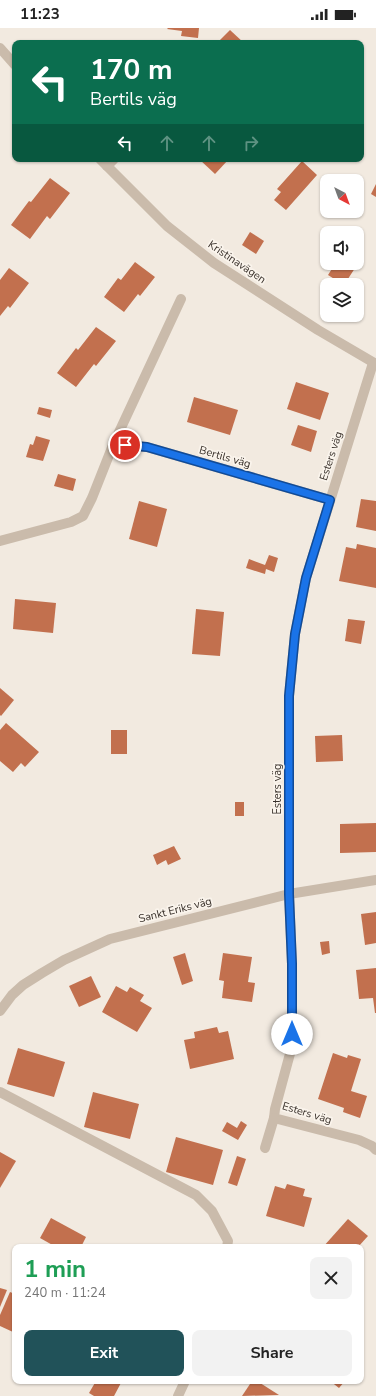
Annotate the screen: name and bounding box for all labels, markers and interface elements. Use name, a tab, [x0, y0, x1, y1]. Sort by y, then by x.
text: 11:23	[20, 4, 60, 24]
text: 170 m	[90, 51, 173, 89]
icon: left	[24, 56, 76, 108]
text: Bertils väg	[90, 87, 177, 111]
icon: left	[114, 132, 136, 154]
icon: ahead	[156, 132, 178, 154]
icon: ahead	[198, 132, 220, 154]
icon: right	[240, 132, 262, 154]
north arrow	[320, 174, 364, 218]
map controls	[320, 174, 364, 322]
button: sound	[320, 226, 364, 270]
street label: Kristinavägen	[205, 237, 269, 287]
button: layers	[320, 278, 364, 322]
pin	[108, 428, 142, 462]
street label: Esters väg	[316, 429, 346, 483]
icon: arrive	[114, 434, 136, 456]
street label: Bertils väg	[197, 442, 253, 472]
street label: Esters väg	[270, 763, 285, 815]
street label: Sankt Eriks väg	[137, 894, 213, 926]
position arrow	[271, 1013, 313, 1055]
street label: Esters väg	[280, 1098, 334, 1128]
text: 1 min	[24, 1253, 86, 1285]
button: close	[310, 1257, 352, 1299]
text: 240 m · 11:24	[24, 1284, 106, 1302]
button: Exit	[24, 1330, 184, 1376]
button: Share	[192, 1330, 352, 1376]

